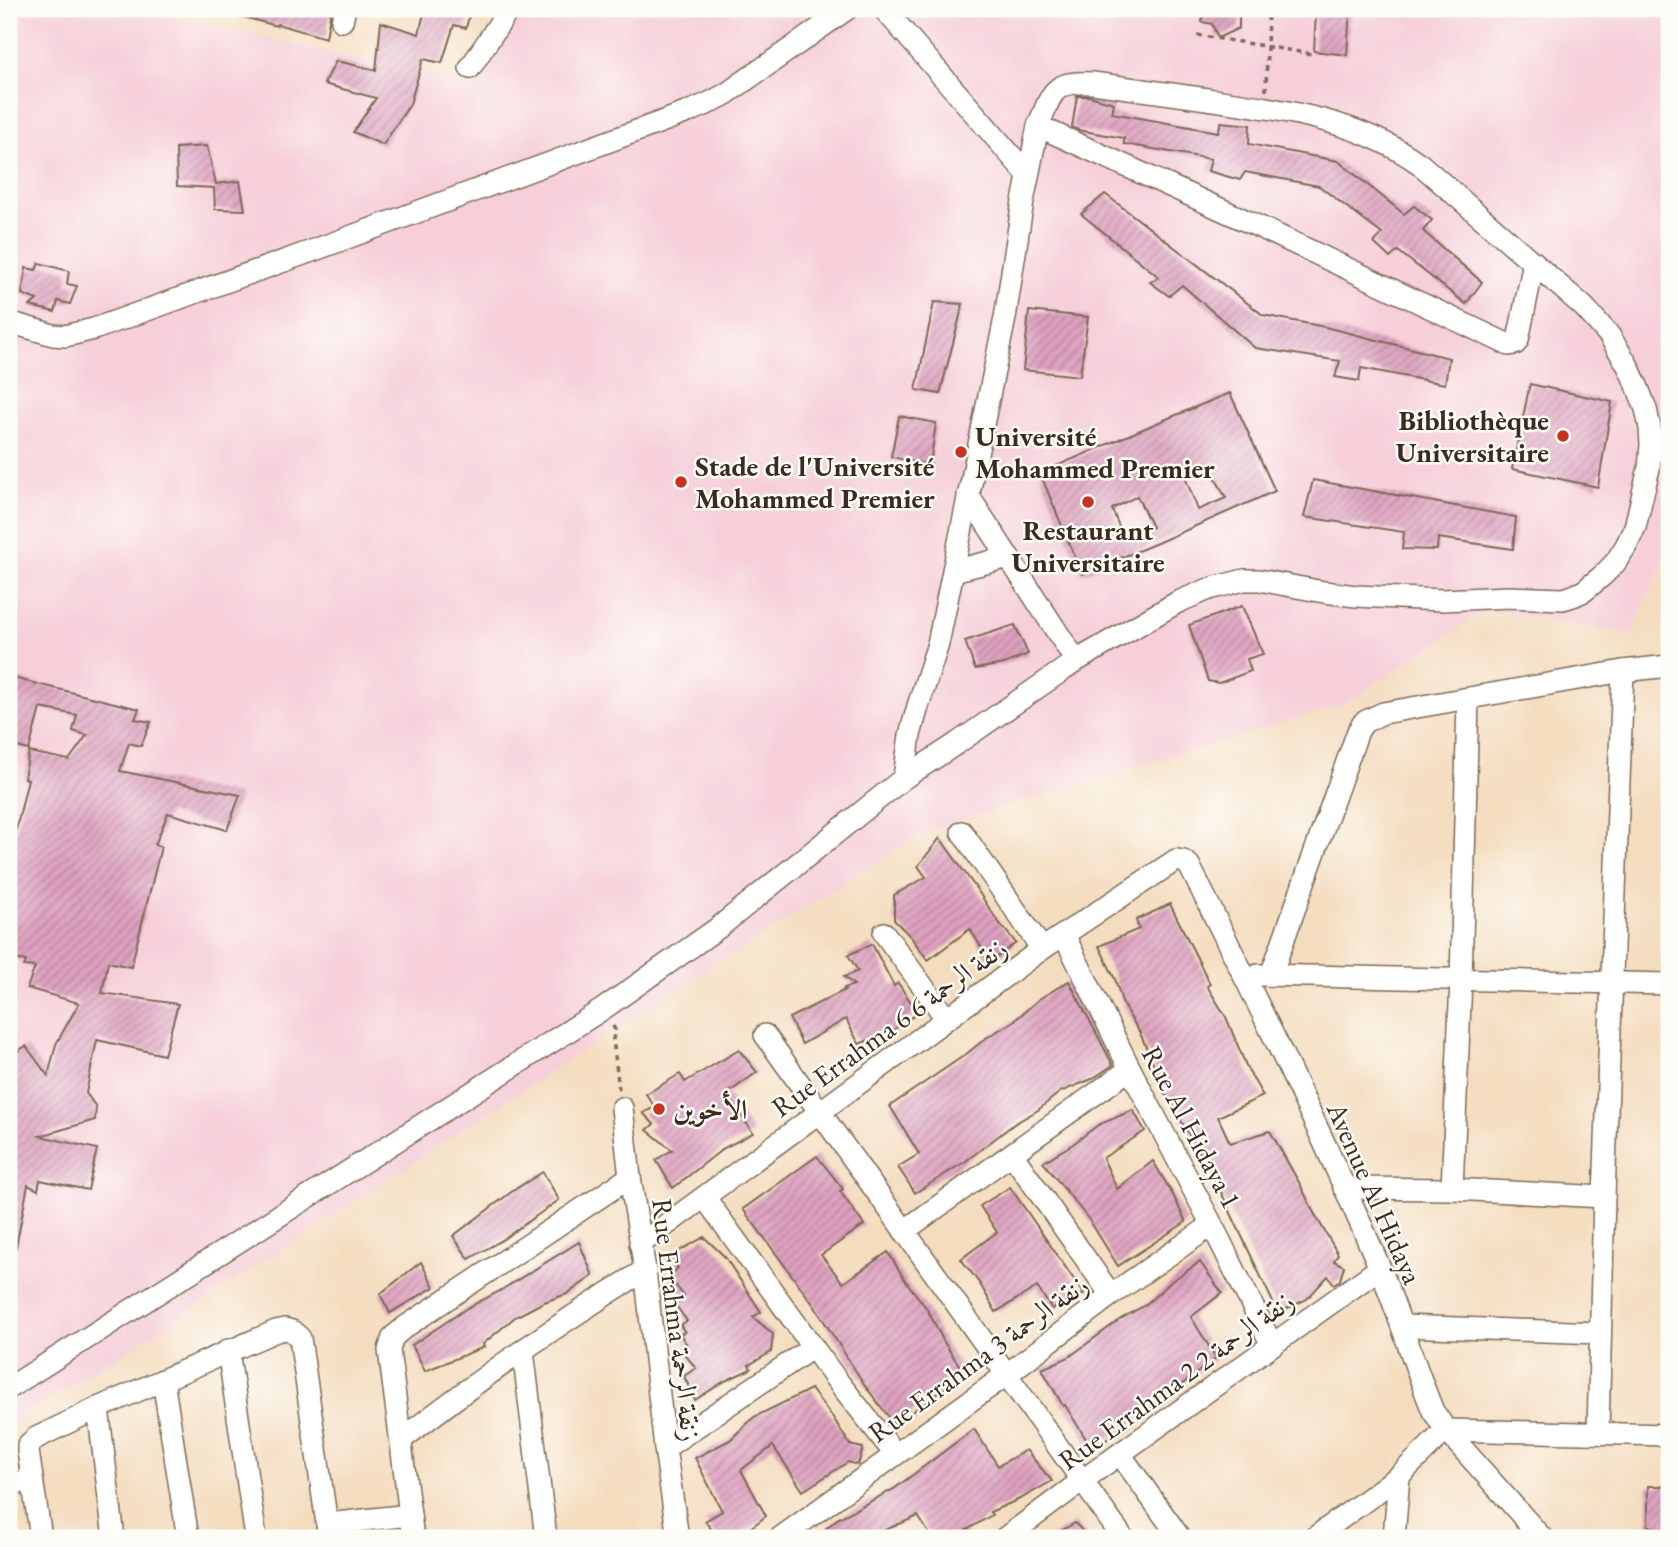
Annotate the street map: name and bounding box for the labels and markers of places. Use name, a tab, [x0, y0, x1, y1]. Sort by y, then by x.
place label: Bibliothèque Universitaire	[1396, 402, 1549, 470]
place label: Université Mohammed Premier	[975, 418, 1215, 486]
marker: Bibliothèque Universitaire	[1555, 428, 1571, 444]
marker: Université Mohammed Premier	[953, 444, 969, 460]
place label: Stade de l'Université Mohammed Premier	[695, 448, 935, 516]
marker: Stade de l'Université Mohammed Premier	[673, 474, 689, 490]
marker: Restaurant Universitaire	[1080, 494, 1096, 510]
place label: Restaurant Universitaire	[1011, 512, 1165, 580]
place label: الأخوين	[673, 1090, 747, 1127]
marker: الأخوين	[651, 1101, 667, 1117]

